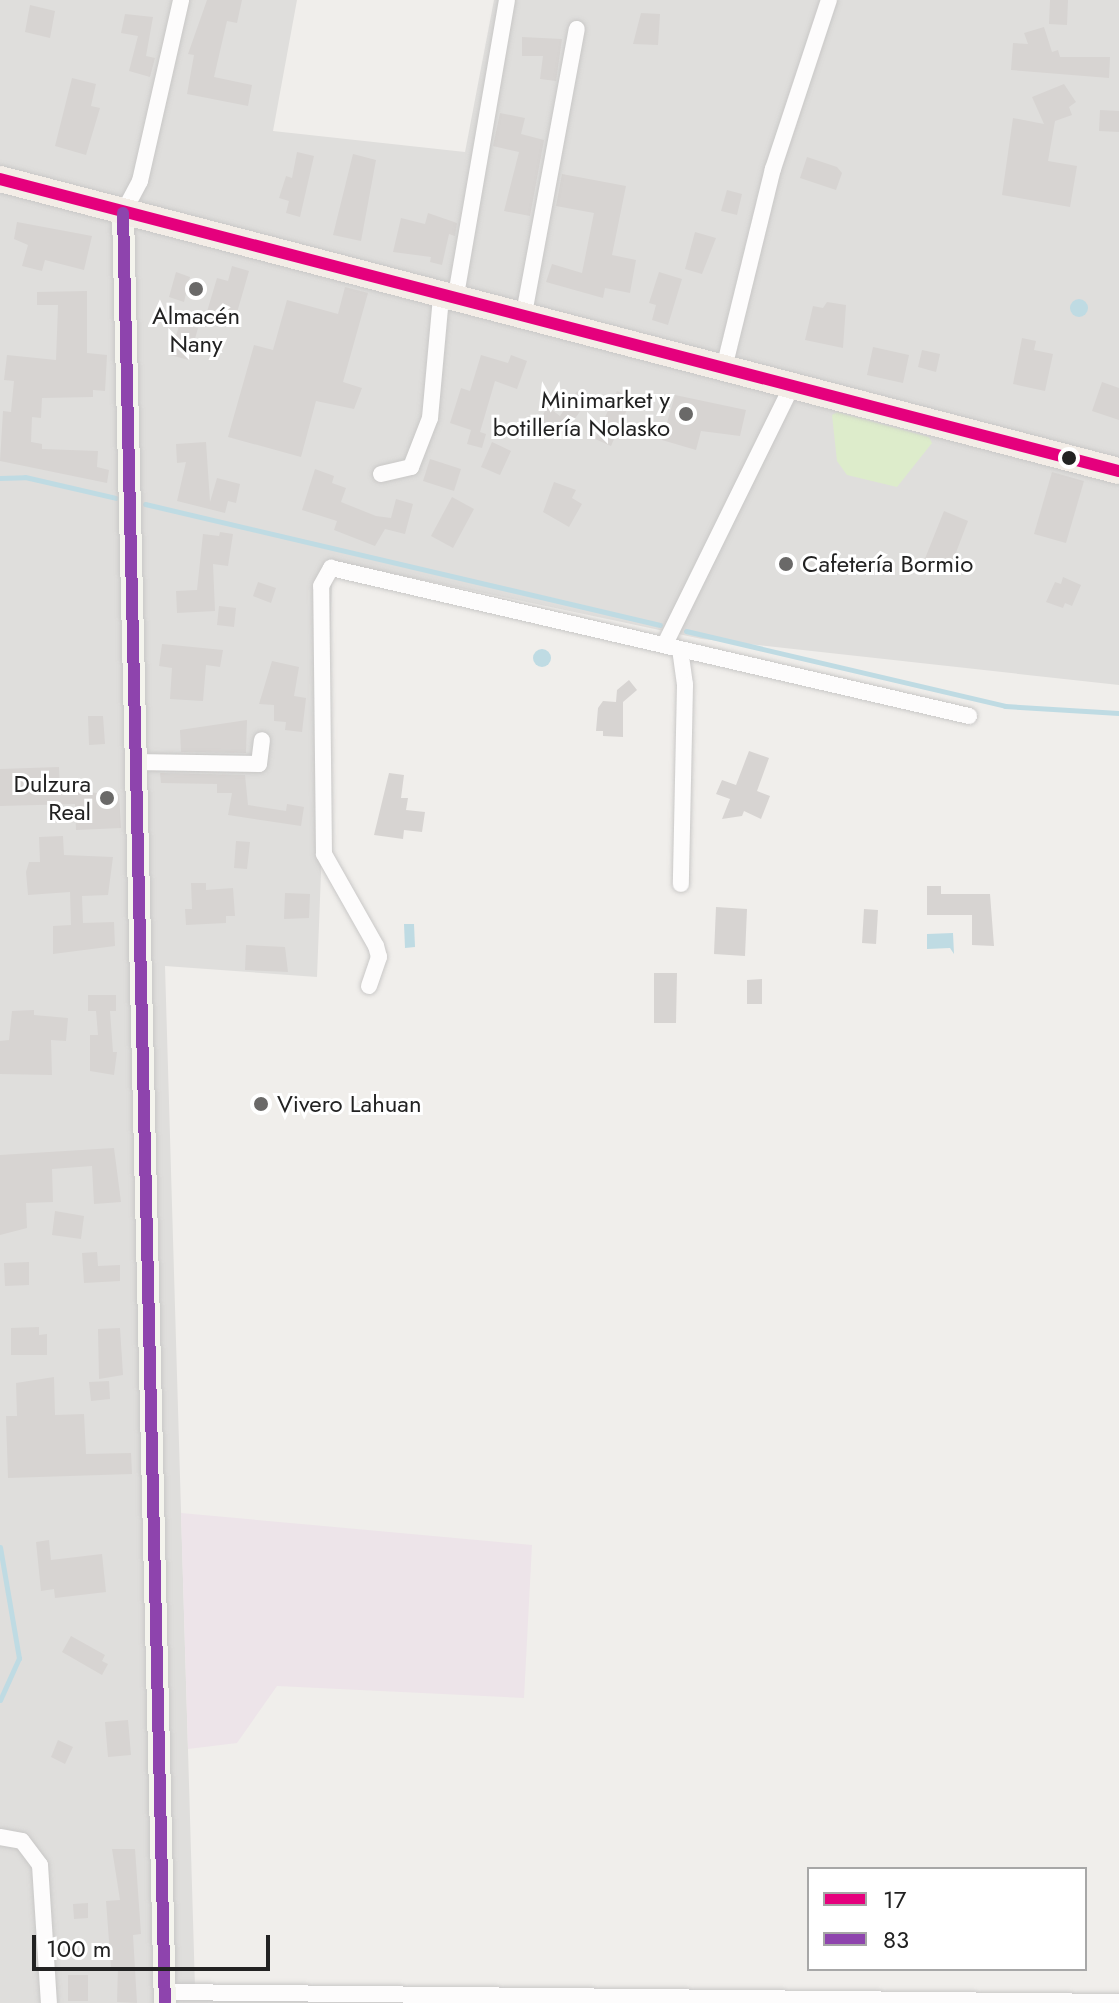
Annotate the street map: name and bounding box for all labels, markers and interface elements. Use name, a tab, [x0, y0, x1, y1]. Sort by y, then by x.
marker: Almacén Nany	[187, 280, 205, 298]
place label: Almacén Nany	[152, 302, 240, 358]
place label: Minimarket y botillería Nolasko	[493, 386, 670, 442]
marker: Minimarket y botillería Nolasko	[677, 405, 695, 423]
unlabelled marker	[1061, 450, 1077, 466]
place label: Cafetería Bormio	[802, 550, 973, 578]
marker: Cafetería Bormio	[777, 555, 795, 573]
place label: Dulzura Real	[13, 770, 91, 826]
marker: Dulzura Real	[98, 789, 116, 807]
place label: Vivero Lahuan	[277, 1090, 422, 1118]
marker: Vivero Lahuan	[252, 1095, 270, 1113]
legend	[807, 1867, 1087, 1971]
text: 17	[883, 1882, 906, 1917]
scale bar	[36, 1919, 274, 1969]
text: 83	[883, 1922, 909, 1957]
text: 100 m	[46, 1931, 112, 1966]

